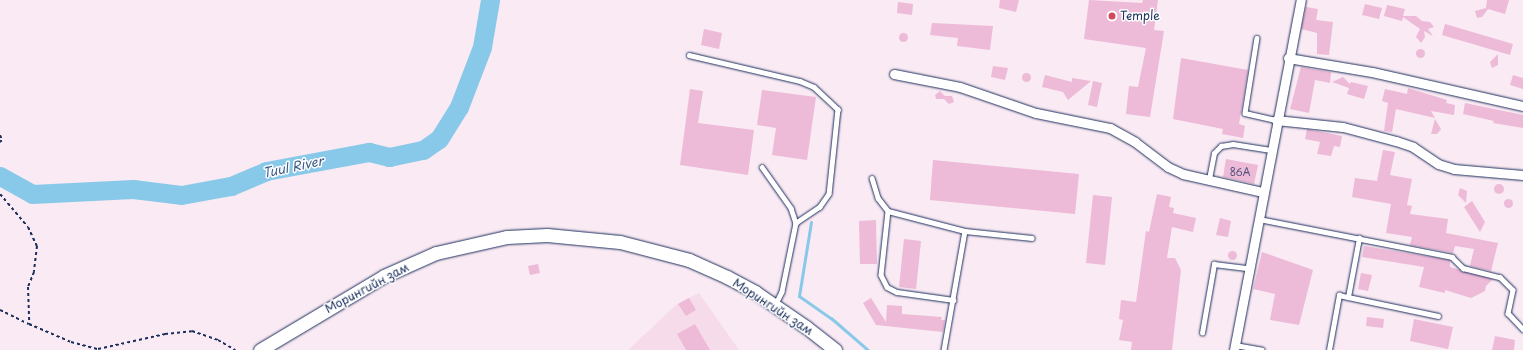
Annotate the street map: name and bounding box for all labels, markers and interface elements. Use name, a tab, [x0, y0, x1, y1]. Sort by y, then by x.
place label: Temple	[1120, 9, 1160, 23]
marker: Temple	[1107, 11, 1117, 21]
water label: Tuul River	[261, 153, 325, 181]
house number: 86А	[1230, 166, 1250, 178]
street label: Морингийн зам	[322, 260, 412, 316]
street label: Морингийн зам	[730, 275, 816, 339]

